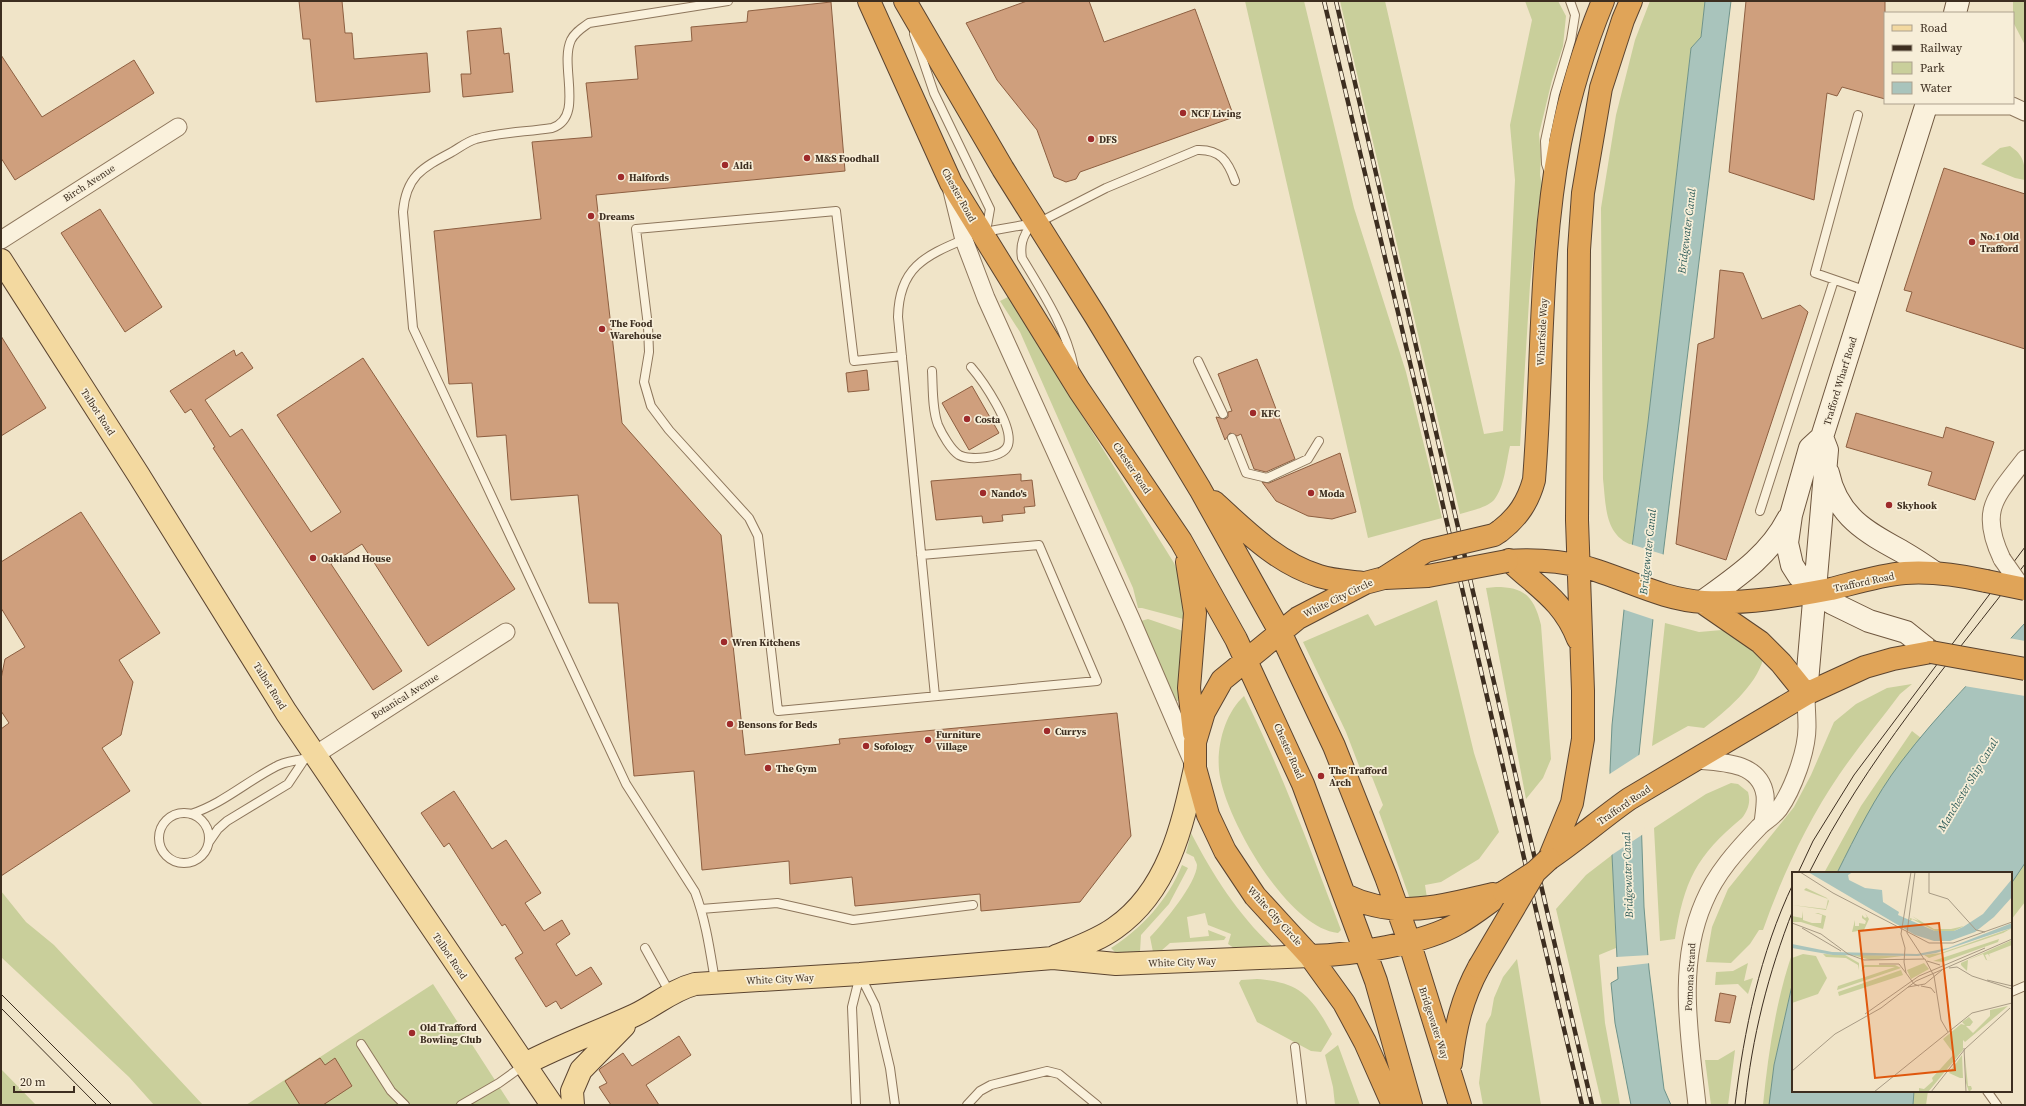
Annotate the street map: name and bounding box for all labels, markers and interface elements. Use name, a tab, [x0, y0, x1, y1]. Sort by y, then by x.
legend	[1884, 12, 2014, 104]
text: Road	[1920, 20, 1947, 36]
text: Railway	[1920, 40, 1963, 56]
text: Park	[1920, 60, 1945, 76]
text: Water	[1920, 80, 1952, 96]
place label: NCF Living	[1191, 107, 1242, 120]
marker: NCF Living	[1178, 108, 1188, 118]
place label: DFS	[1099, 133, 1118, 146]
marker: DFS	[1086, 134, 1096, 144]
place label: M&S Foodhall	[815, 152, 879, 165]
marker: M&S Foodhall	[802, 153, 812, 163]
place label: Aldi	[733, 159, 752, 172]
marker: Aldi	[720, 160, 730, 170]
street label: Birch Avenue	[61, 161, 117, 205]
street label: Chester Road	[939, 166, 979, 224]
place label: Halfords	[629, 171, 670, 184]
marker: Halfords	[616, 172, 626, 182]
water label: Bridgewater Canal	[1674, 187, 1700, 275]
place label: Dreams	[599, 210, 635, 223]
marker: Dreams	[586, 211, 596, 221]
place label: No.1 Old Trafford	[1980, 230, 2019, 255]
marker: No.1 Old Trafford	[1967, 237, 1977, 247]
street label: Wharfside Way	[1534, 297, 1550, 366]
place label: The Food Warehouse	[610, 317, 661, 342]
marker: The Food Warehouse	[597, 324, 607, 334]
street label: Trafford Wharf Road	[1820, 335, 1860, 427]
street label: Talbot Road	[78, 386, 118, 438]
place label: KFC	[1261, 407, 1280, 420]
marker: KFC	[1248, 408, 1258, 418]
place label: Costa	[975, 413, 1001, 426]
marker: Costa	[962, 414, 972, 424]
street label: Chester Road	[1110, 440, 1154, 496]
place label: Nando's	[991, 487, 1027, 500]
place label: Moda	[1319, 487, 1345, 500]
marker: Nando's	[978, 488, 988, 498]
marker: Moda	[1306, 488, 1316, 498]
place label: Skyhook	[1897, 499, 1937, 512]
marker: Skyhook	[1884, 500, 1894, 510]
water label: Bridgewater Canal	[1636, 508, 1660, 596]
place label: Oakland House	[321, 552, 391, 565]
marker: Oakland House	[308, 553, 318, 563]
street label: Trafford Road	[1832, 569, 1896, 595]
street label: White City Circle	[1301, 576, 1375, 620]
place label: Wren Kitchens	[732, 636, 800, 649]
marker: Wren Kitchens	[719, 637, 729, 647]
street label: Talbot Road	[250, 660, 290, 712]
street label: Botanical Avenue	[369, 670, 441, 722]
place label: Bensons for Beds	[738, 718, 818, 731]
marker: Bensons for Beds	[725, 719, 735, 729]
street label: Chester Road	[1271, 721, 1307, 781]
place label: Currys	[1055, 725, 1087, 738]
marker: Currys	[1042, 726, 1052, 736]
place label: Furniture Village	[936, 728, 981, 753]
marker: Furniture Village	[923, 735, 933, 745]
water label: Manchester Ship Canal	[1934, 735, 2002, 835]
place label: Sofology	[874, 740, 915, 753]
marker: Sofology	[861, 741, 871, 751]
place label: The Gym	[776, 762, 817, 775]
marker: The Gym	[763, 763, 773, 773]
place label: The Trafford Arch	[1329, 764, 1387, 789]
marker: The Trafford Arch	[1316, 771, 1326, 781]
street label: Trafford Road	[1595, 782, 1653, 828]
water label: Bridgewater Canal	[1619, 831, 1637, 919]
inset map	[1792, 872, 2012, 1092]
street label: White City Circle	[1245, 884, 1305, 948]
street label: Talbot Road	[430, 930, 470, 982]
street label: Pomona Strand	[1682, 942, 1698, 1011]
street label: White City Way	[1148, 954, 1217, 970]
street label: White City Way	[746, 971, 815, 987]
street label: Bridgewater Way	[1416, 985, 1452, 1062]
place label: Old Trafford Bowling Club	[420, 1021, 482, 1046]
marker: Old Trafford Bowling Club	[407, 1028, 417, 1038]
scale bar	[14, 1068, 74, 1094]
text: 20 m	[20, 1074, 46, 1090]

